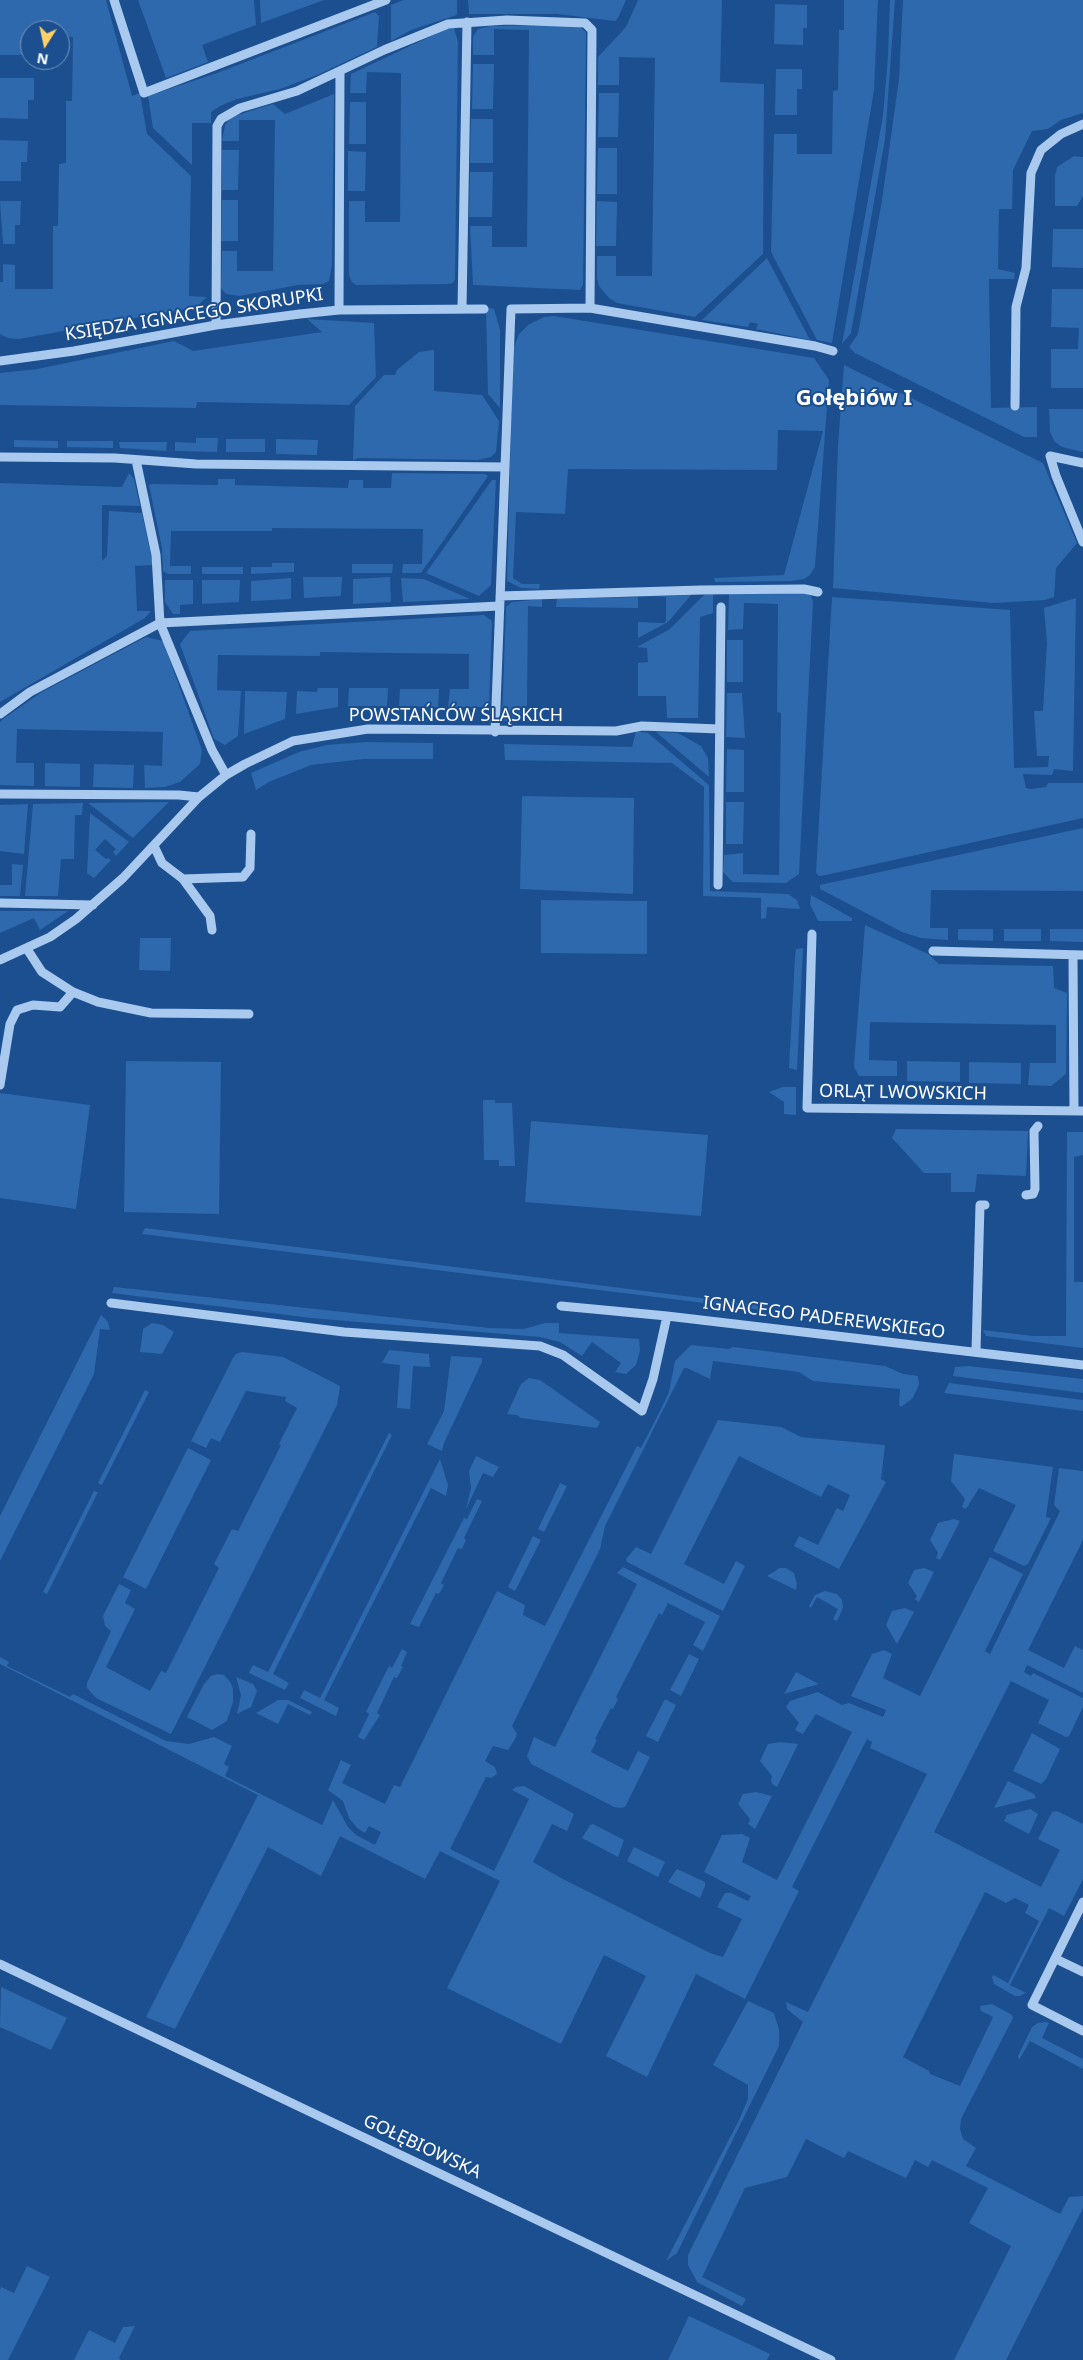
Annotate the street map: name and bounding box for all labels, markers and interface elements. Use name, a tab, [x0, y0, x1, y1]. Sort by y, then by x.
north arrow	[20, 20, 70, 70]
text: N	[35, 49, 50, 70]
street label: KSIĘDZA IGNACEGO SKORUPKI	[63, 284, 325, 346]
district label: Gołębiów I	[796, 386, 912, 412]
street label: POWSTAŃCÓW ŚLĄSKICH	[349, 705, 563, 727]
street label: ORLĄT LWOWSKICH	[819, 1081, 987, 1105]
street label: IGNACEGO PADEREWSKIEGO	[702, 1292, 946, 1344]
street label: GOŁĘBIOWSKA	[360, 2110, 484, 2184]

